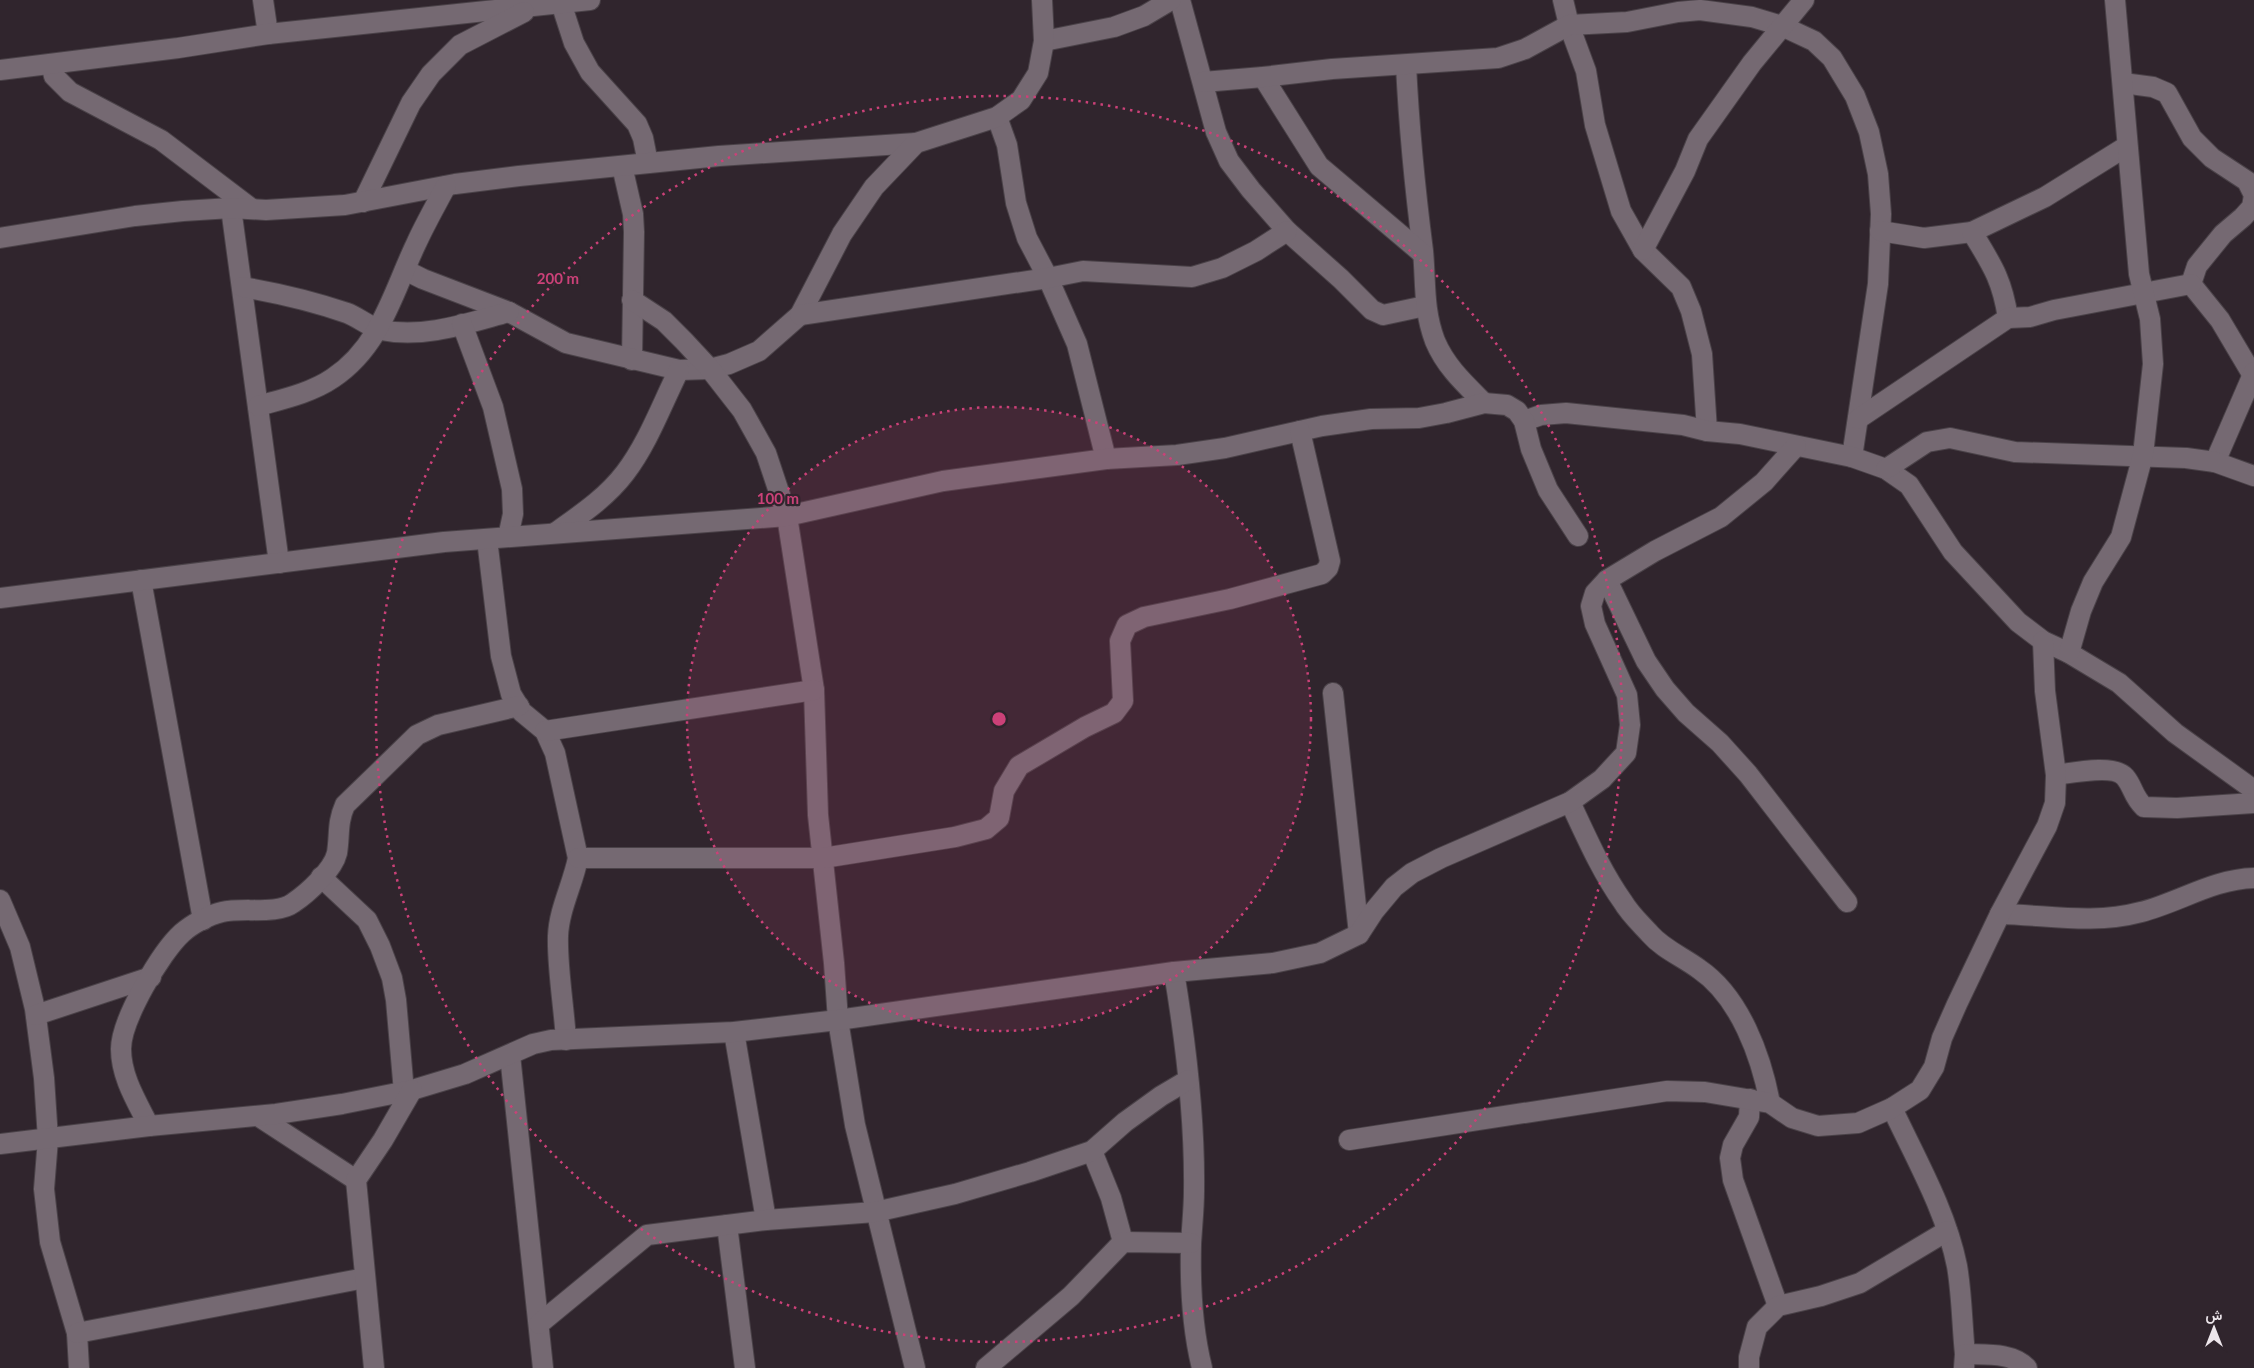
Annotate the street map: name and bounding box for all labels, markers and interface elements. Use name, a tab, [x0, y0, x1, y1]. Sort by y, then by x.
text: 200 m	[537, 269, 579, 287]
text: 100 m	[757, 489, 799, 507]
centre of rings	[990, 710, 1008, 728]
north arrow	[2189, 1303, 2239, 1353]
text: ش	[2206, 1306, 2223, 1324]

